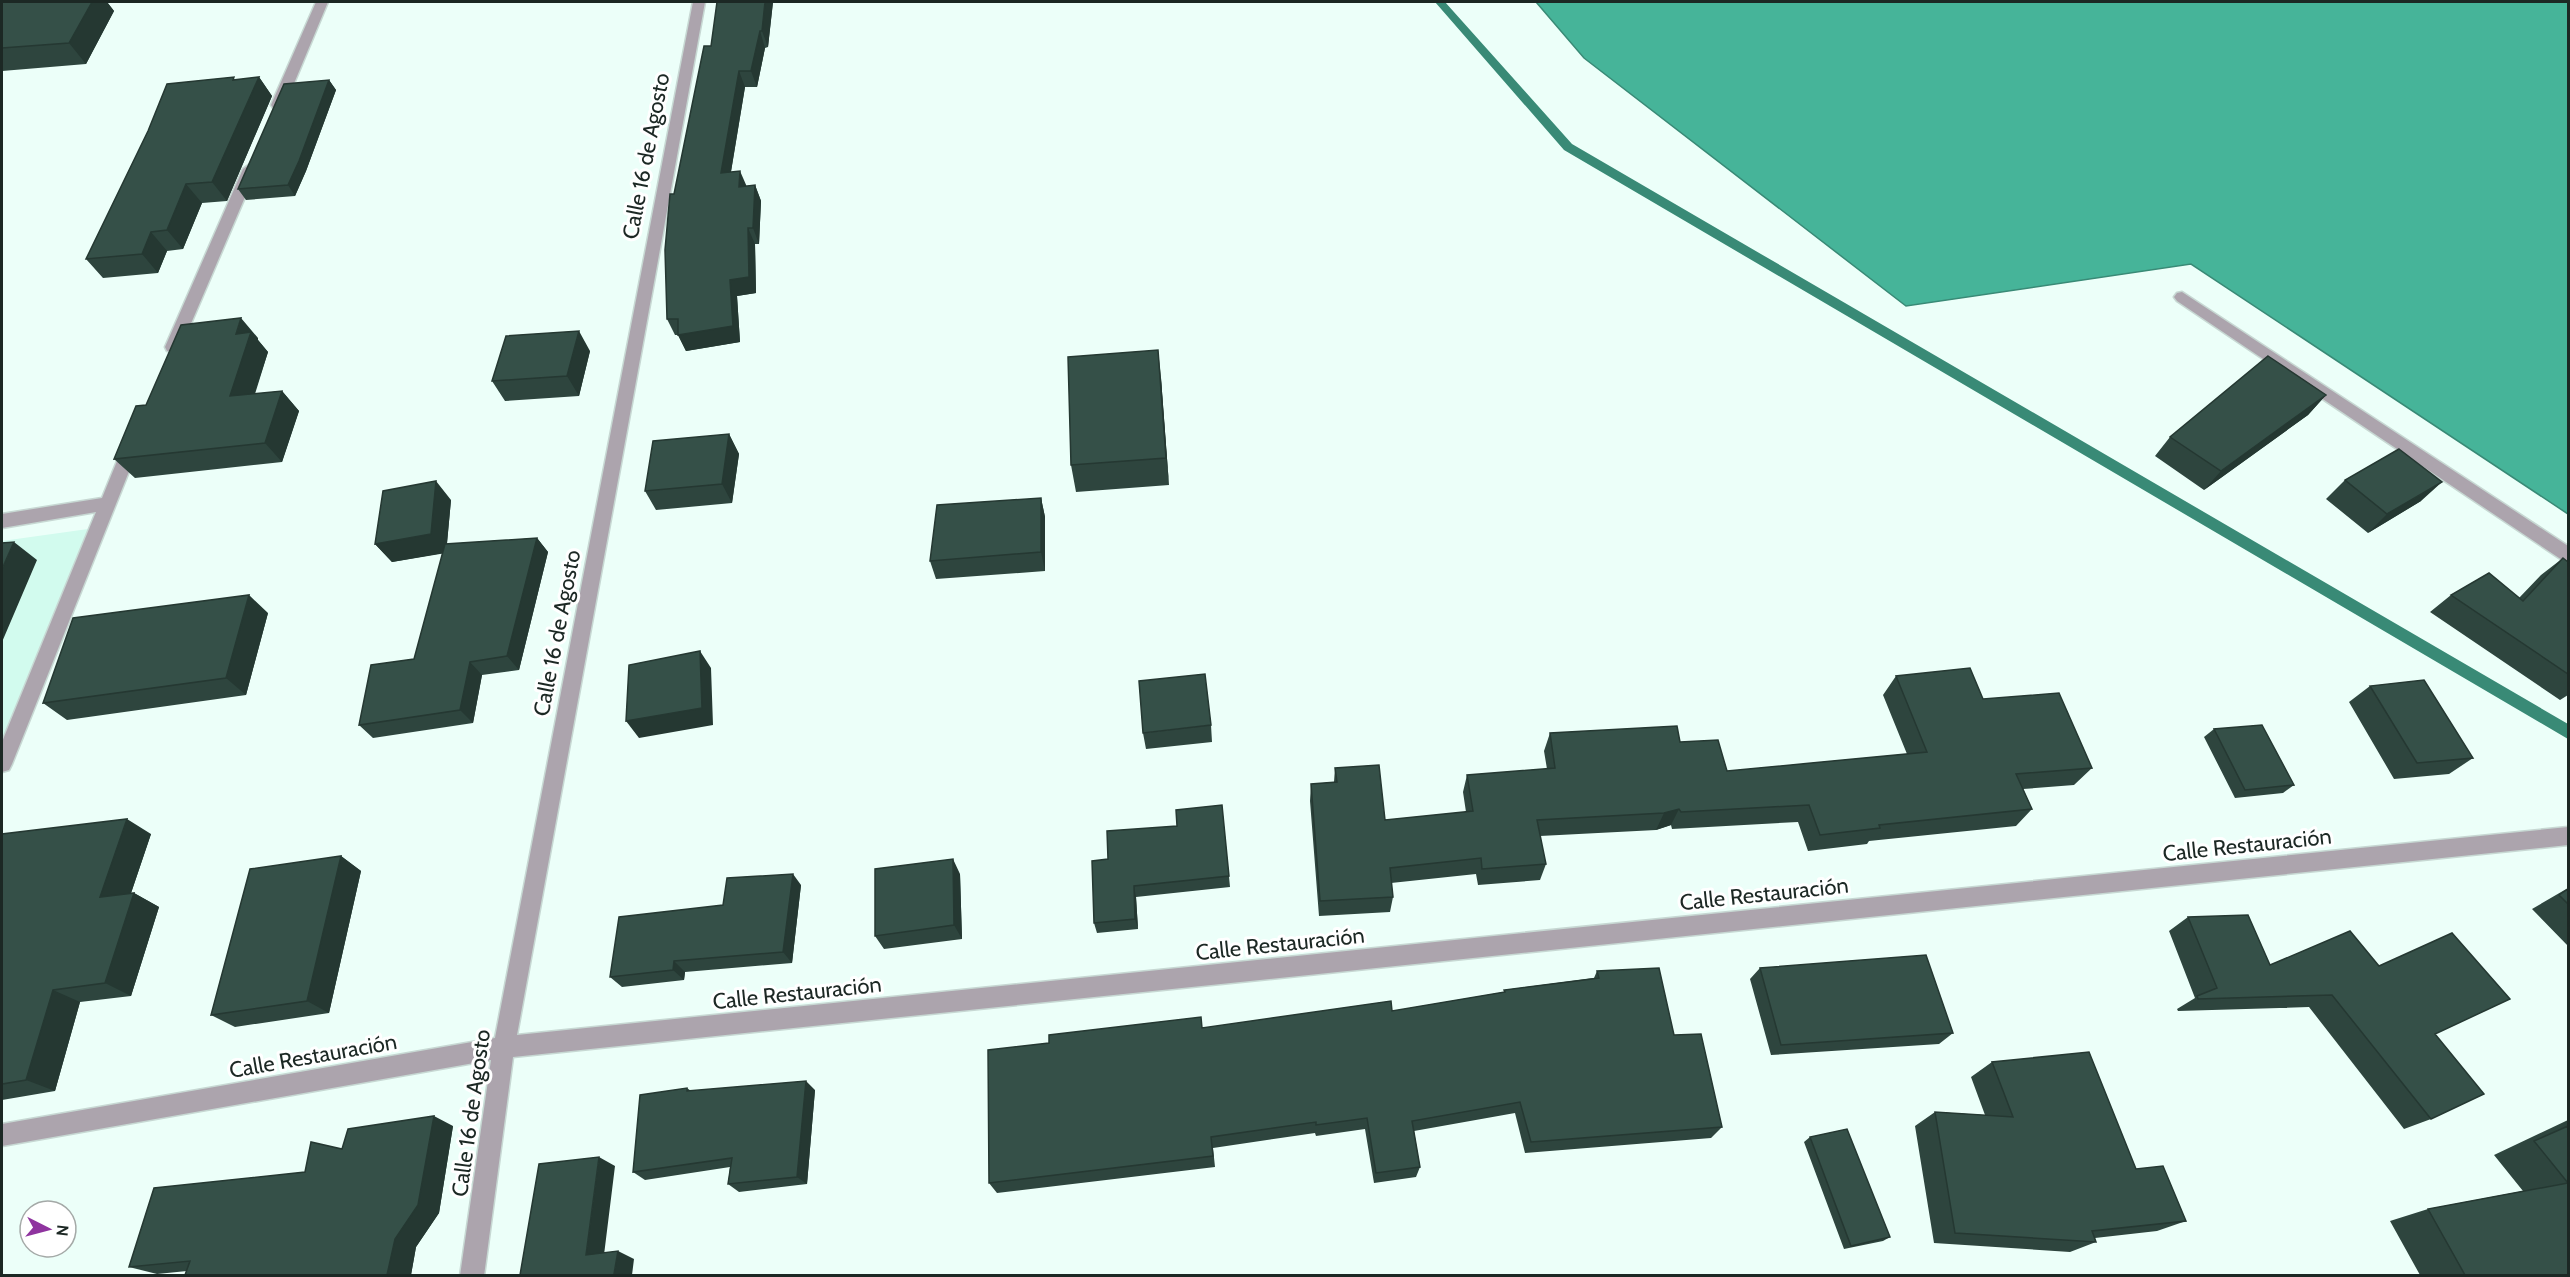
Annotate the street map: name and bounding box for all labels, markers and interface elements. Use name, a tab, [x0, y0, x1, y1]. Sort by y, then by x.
street label: Calle 16 de Agosto	[617, 71, 675, 241]
street label: Calle 16 de Agosto	[528, 548, 586, 718]
street label: Calle Restauración	[2161, 823, 2333, 867]
street label: Calle Restauración	[1678, 872, 1850, 916]
street label: Calle Restauración	[1194, 922, 1366, 966]
street label: Calle Restauración	[711, 971, 883, 1015]
street label: Calle Restauración	[227, 1028, 399, 1084]
street label: Calle 16 de Agosto	[446, 1028, 496, 1198]
north arrow	[18, 1199, 78, 1259]
text: N	[52, 1224, 72, 1237]

